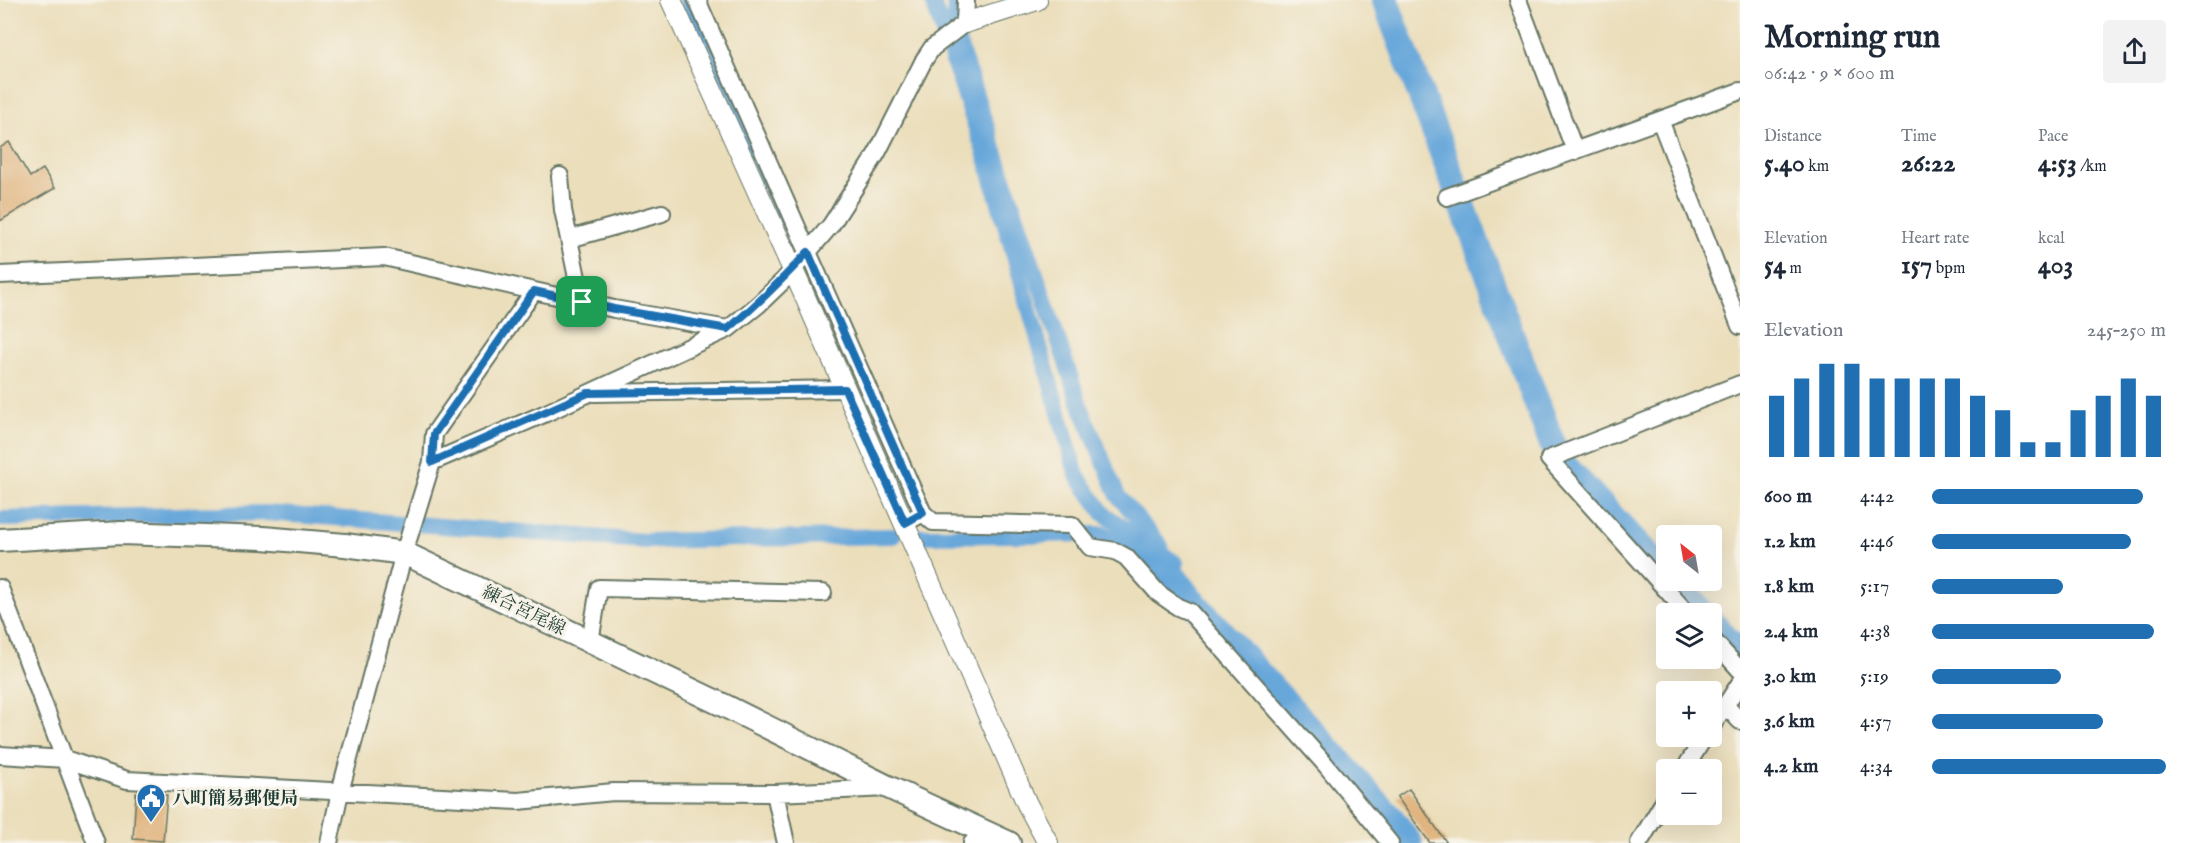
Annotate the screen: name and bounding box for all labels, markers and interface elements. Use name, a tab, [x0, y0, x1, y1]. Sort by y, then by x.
text: Morning run	[1764, 17, 1940, 59]
button: share	[2103, 20, 2166, 83]
text: 06:42 · 9 × 600 m	[1764, 61, 1895, 86]
text: Distance	[1764, 127, 1822, 147]
text: Time	[1901, 127, 1937, 147]
text: Pace	[2038, 127, 2068, 147]
text: 5.40	[1764, 147, 1805, 180]
text: 26:22	[1901, 147, 1955, 180]
text: 4:53	[2038, 147, 2077, 180]
text: km	[1805, 157, 1829, 177]
text: /km	[2077, 157, 2107, 177]
text: Elevation	[1764, 229, 1827, 249]
text: Heart rate	[1901, 229, 1969, 249]
text: kcal	[2038, 229, 2065, 249]
text: 54	[1764, 249, 1786, 282]
text: 157	[1901, 249, 1932, 282]
text: 403	[2038, 249, 2073, 282]
text: m	[1786, 259, 1802, 279]
text: bpm	[1932, 259, 1965, 279]
pin	[556, 276, 607, 327]
icon: arrive	[565, 285, 598, 318]
text: Elevation	[1764, 318, 1843, 343]
text: 245–250 m	[2087, 318, 2166, 343]
text: 600 m	[1764, 484, 1812, 509]
text: 4:42	[1860, 484, 1894, 509]
north arrow	[1656, 525, 1722, 591]
map controls	[1656, 525, 1722, 825]
text: 1.2 km	[1764, 529, 1816, 554]
text: 4:46	[1860, 529, 1893, 554]
text: 1.8 km	[1764, 574, 1814, 599]
text: 5:17	[1860, 574, 1889, 599]
street label: 練合宮尾線	[478, 581, 569, 641]
button: layers	[1656, 603, 1722, 669]
text: 2.4 km	[1764, 619, 1818, 644]
text: 4:38	[1860, 619, 1890, 644]
text: 3.0 km	[1764, 664, 1816, 689]
text: 5:19	[1860, 664, 1889, 689]
button: +	[1656, 681, 1722, 747]
text: 3.6 km	[1764, 709, 1815, 734]
text: 4:57	[1860, 709, 1892, 734]
text: 4.2 km	[1764, 754, 1818, 779]
text: 4:34	[1860, 754, 1892, 779]
button: −	[1656, 759, 1722, 825]
public building icon: 八町簡易郵便局	[135, 782, 167, 824]
place label: 八町簡易郵便局	[172, 788, 298, 811]

